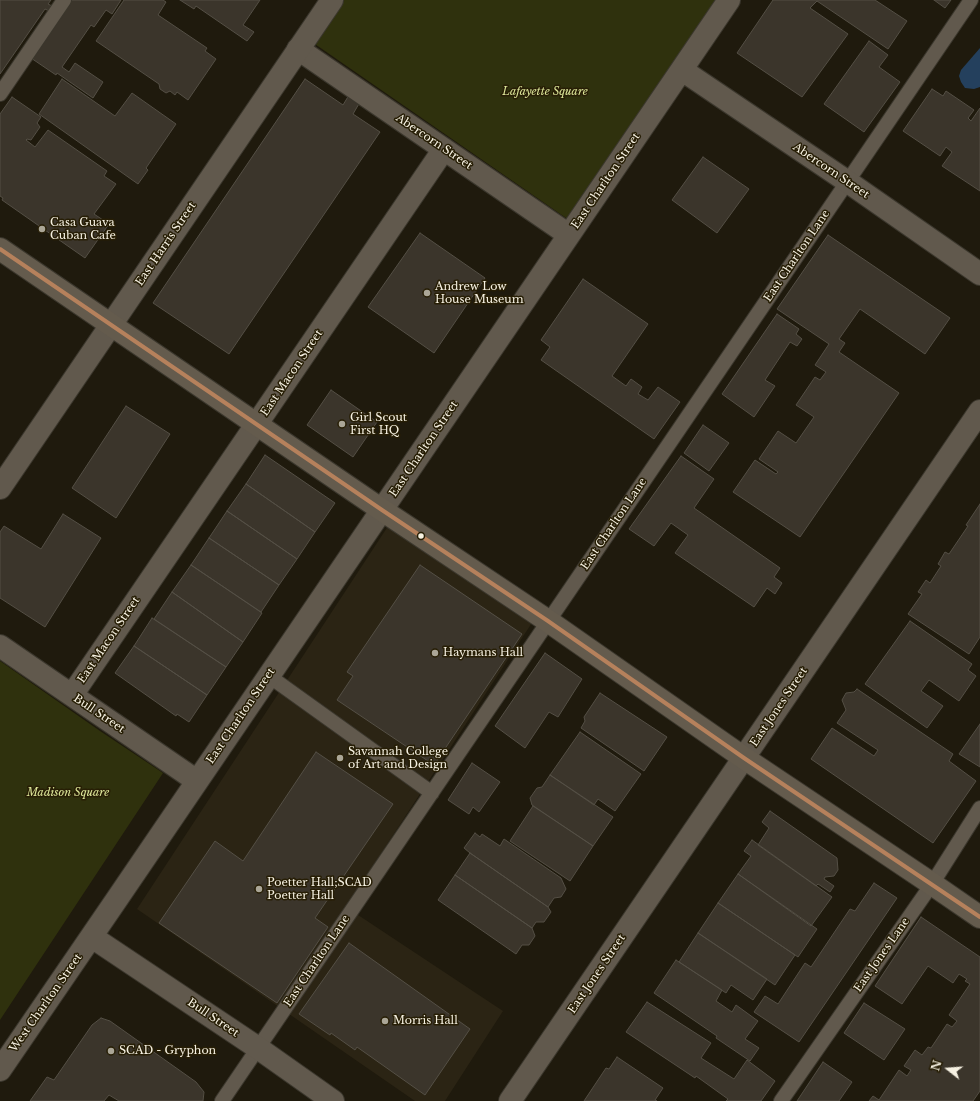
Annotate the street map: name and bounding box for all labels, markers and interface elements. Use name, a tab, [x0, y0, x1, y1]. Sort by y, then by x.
park label: Lafayette Square	[502, 85, 588, 99]
street label: Abercorn Street	[393, 112, 475, 172]
street label: East Charlton Street	[569, 131, 643, 231]
street label: Abercorn Street	[790, 141, 872, 201]
street label: East Harris Street	[133, 200, 199, 288]
street label: East Charlton Lane	[761, 208, 833, 304]
place label: Casa Guava Cuban Cafe	[50, 216, 116, 242]
marker: Casa Guava Cuban Cafe	[37, 224, 47, 234]
place label: Andrew Low House Museum	[435, 280, 524, 306]
marker: Andrew Low House Museum	[422, 288, 432, 298]
street label: East Macon Street	[258, 327, 326, 419]
street label: East Charlton Street	[387, 399, 461, 499]
place label: Girl Scout First HQ	[350, 411, 407, 437]
marker: Girl Scout First HQ	[337, 419, 347, 429]
street label: East Charlton Lane	[578, 476, 650, 572]
unlabelled marker	[416, 531, 426, 541]
street label: East Macon Street	[75, 594, 143, 686]
place label: Haymans Hall	[443, 646, 523, 660]
marker: Haymans Hall	[430, 648, 440, 658]
street label: East Jones Street	[748, 665, 810, 749]
street label: East Charlton Street	[204, 666, 278, 766]
street label: Bull Street	[71, 692, 127, 736]
place label: Savannah College of Art and Design	[348, 745, 448, 771]
marker: Savannah College of Art and Design	[335, 753, 345, 763]
park label: Madison Square	[27, 786, 109, 800]
place label: Poetter Hall;SCAD Poetter Hall	[267, 876, 372, 902]
marker: Poetter Hall;SCAD Poetter Hall	[254, 884, 264, 894]
street label: East Charlton Lane	[281, 913, 353, 1009]
street label: East Jones Lane	[851, 915, 913, 995]
street label: East Jones Street	[566, 932, 628, 1016]
street label: West Charlton Street	[7, 951, 85, 1055]
street label: Bull Street	[185, 996, 241, 1040]
place label: Morris Hall	[393, 1014, 458, 1028]
marker: Morris Hall	[380, 1016, 390, 1026]
place label: SCAD - Gryphon	[119, 1044, 216, 1058]
marker: SCAD - Gryphon	[106, 1046, 116, 1056]
north arrow	[928, 1049, 968, 1089]
text: N	[928, 1058, 945, 1072]

